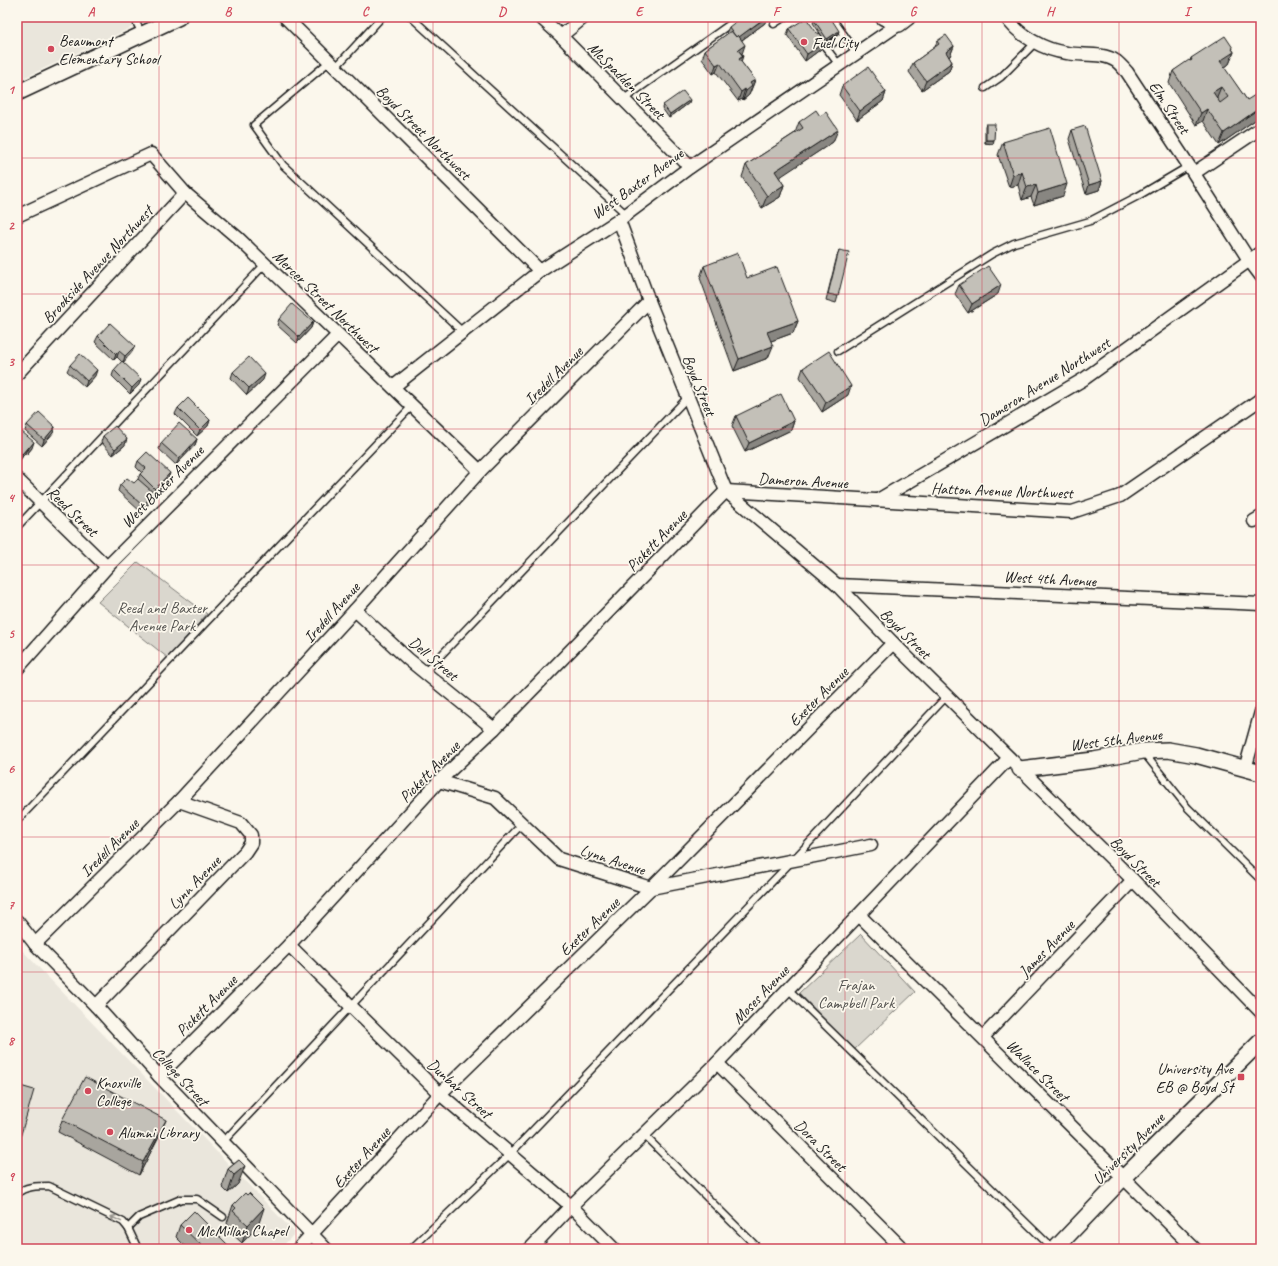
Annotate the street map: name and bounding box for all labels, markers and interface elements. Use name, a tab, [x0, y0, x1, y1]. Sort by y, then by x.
text: A	[88, 4, 96, 20]
text: B	[225, 4, 233, 20]
text: C	[362, 4, 370, 20]
text: D	[498, 4, 507, 20]
text: E	[636, 4, 645, 20]
text: F	[773, 4, 782, 20]
text: G	[910, 4, 918, 20]
text: H	[1046, 4, 1056, 20]
text: I	[1184, 4, 1193, 20]
place label: Beaumont Elementary School	[59, 31, 162, 69]
place label: Fuel City	[812, 33, 860, 53]
marker: Fuel City	[799, 37, 809, 47]
street label: McSpadden Street	[583, 38, 670, 125]
marker: Beaumont Elementary School	[46, 44, 56, 54]
street label: Elm Street	[1144, 77, 1195, 139]
street label: Boyd Street Northwest	[372, 81, 476, 185]
text: 1	[8, 82, 16, 98]
street label: West Baxter Avenue	[588, 143, 689, 224]
street label: Brookside Avenue Northwest	[38, 200, 159, 328]
text: 2	[8, 218, 15, 234]
street label: Mercer Street Northwest	[268, 246, 384, 359]
street label: Dameron Avenue Northwest	[975, 332, 1115, 430]
street label: Iredell Avenue	[520, 341, 588, 409]
street label: Boyd Street	[678, 352, 721, 420]
text: 3	[8, 354, 15, 370]
street label: West Baxter Avenue	[117, 440, 209, 532]
street label: Dameron Avenue	[758, 469, 850, 493]
street label: Hatton Avenue Northwest	[931, 479, 1075, 504]
street label: Reed Street	[43, 482, 103, 542]
text: 4	[8, 490, 16, 506]
street label: Pickett Avenue	[622, 504, 692, 576]
street label: West 4th Avenue	[1003, 567, 1098, 591]
street label: Iredell Avenue	[299, 577, 365, 647]
park label: Reed and Baxter Avenue Park	[117, 598, 208, 636]
street label: Boyd Street	[876, 604, 936, 665]
text: 5	[8, 626, 15, 642]
street label: Dell Street	[404, 632, 464, 686]
street label: Exeter Avenue	[785, 661, 854, 731]
street label: West 5th Avenue	[1069, 724, 1165, 756]
street label: Pickett Avenue	[395, 735, 465, 807]
text: 6	[8, 761, 15, 777]
street label: Iredell Avenue	[76, 813, 144, 881]
street label: Boyd Street	[1106, 832, 1166, 893]
street label: Lynn Avenue	[578, 840, 649, 880]
street label: Lynn Avenue	[164, 850, 226, 914]
street label: Exeter Avenue	[555, 892, 625, 960]
text: 7	[8, 897, 15, 913]
street label: James Avenue	[1014, 915, 1080, 982]
street label: Moses Avenue	[728, 960, 795, 1028]
street label: Pickett Avenue	[172, 970, 243, 1041]
park label: Frajan Campbell Park	[818, 975, 895, 1013]
text: 8	[8, 1033, 16, 1049]
street label: Wallace Street	[1002, 1035, 1075, 1108]
street label: College Street	[148, 1043, 214, 1112]
street label: Dunbar Street	[423, 1054, 498, 1125]
place label: University Ave EB @ Boyd St	[1156, 1059, 1236, 1097]
marker: University Ave EB @ Boyd St	[1236, 1072, 1246, 1082]
place label: Knoxville College	[96, 1073, 142, 1111]
marker: Knoxville College	[83, 1086, 93, 1096]
street label: University Avenue	[1088, 1107, 1170, 1189]
street label: Dora Street	[790, 1115, 852, 1177]
street label: Exeter Avenue	[329, 1121, 396, 1193]
place label: Alumni Library	[118, 1123, 201, 1143]
marker: Alumni Library	[105, 1127, 115, 1137]
text: 9	[8, 1169, 15, 1185]
one-way arrow	[110, 1215, 122, 1222]
place label: McMillan Chapel	[197, 1221, 290, 1241]
marker: McMillan Chapel	[184, 1225, 194, 1235]

